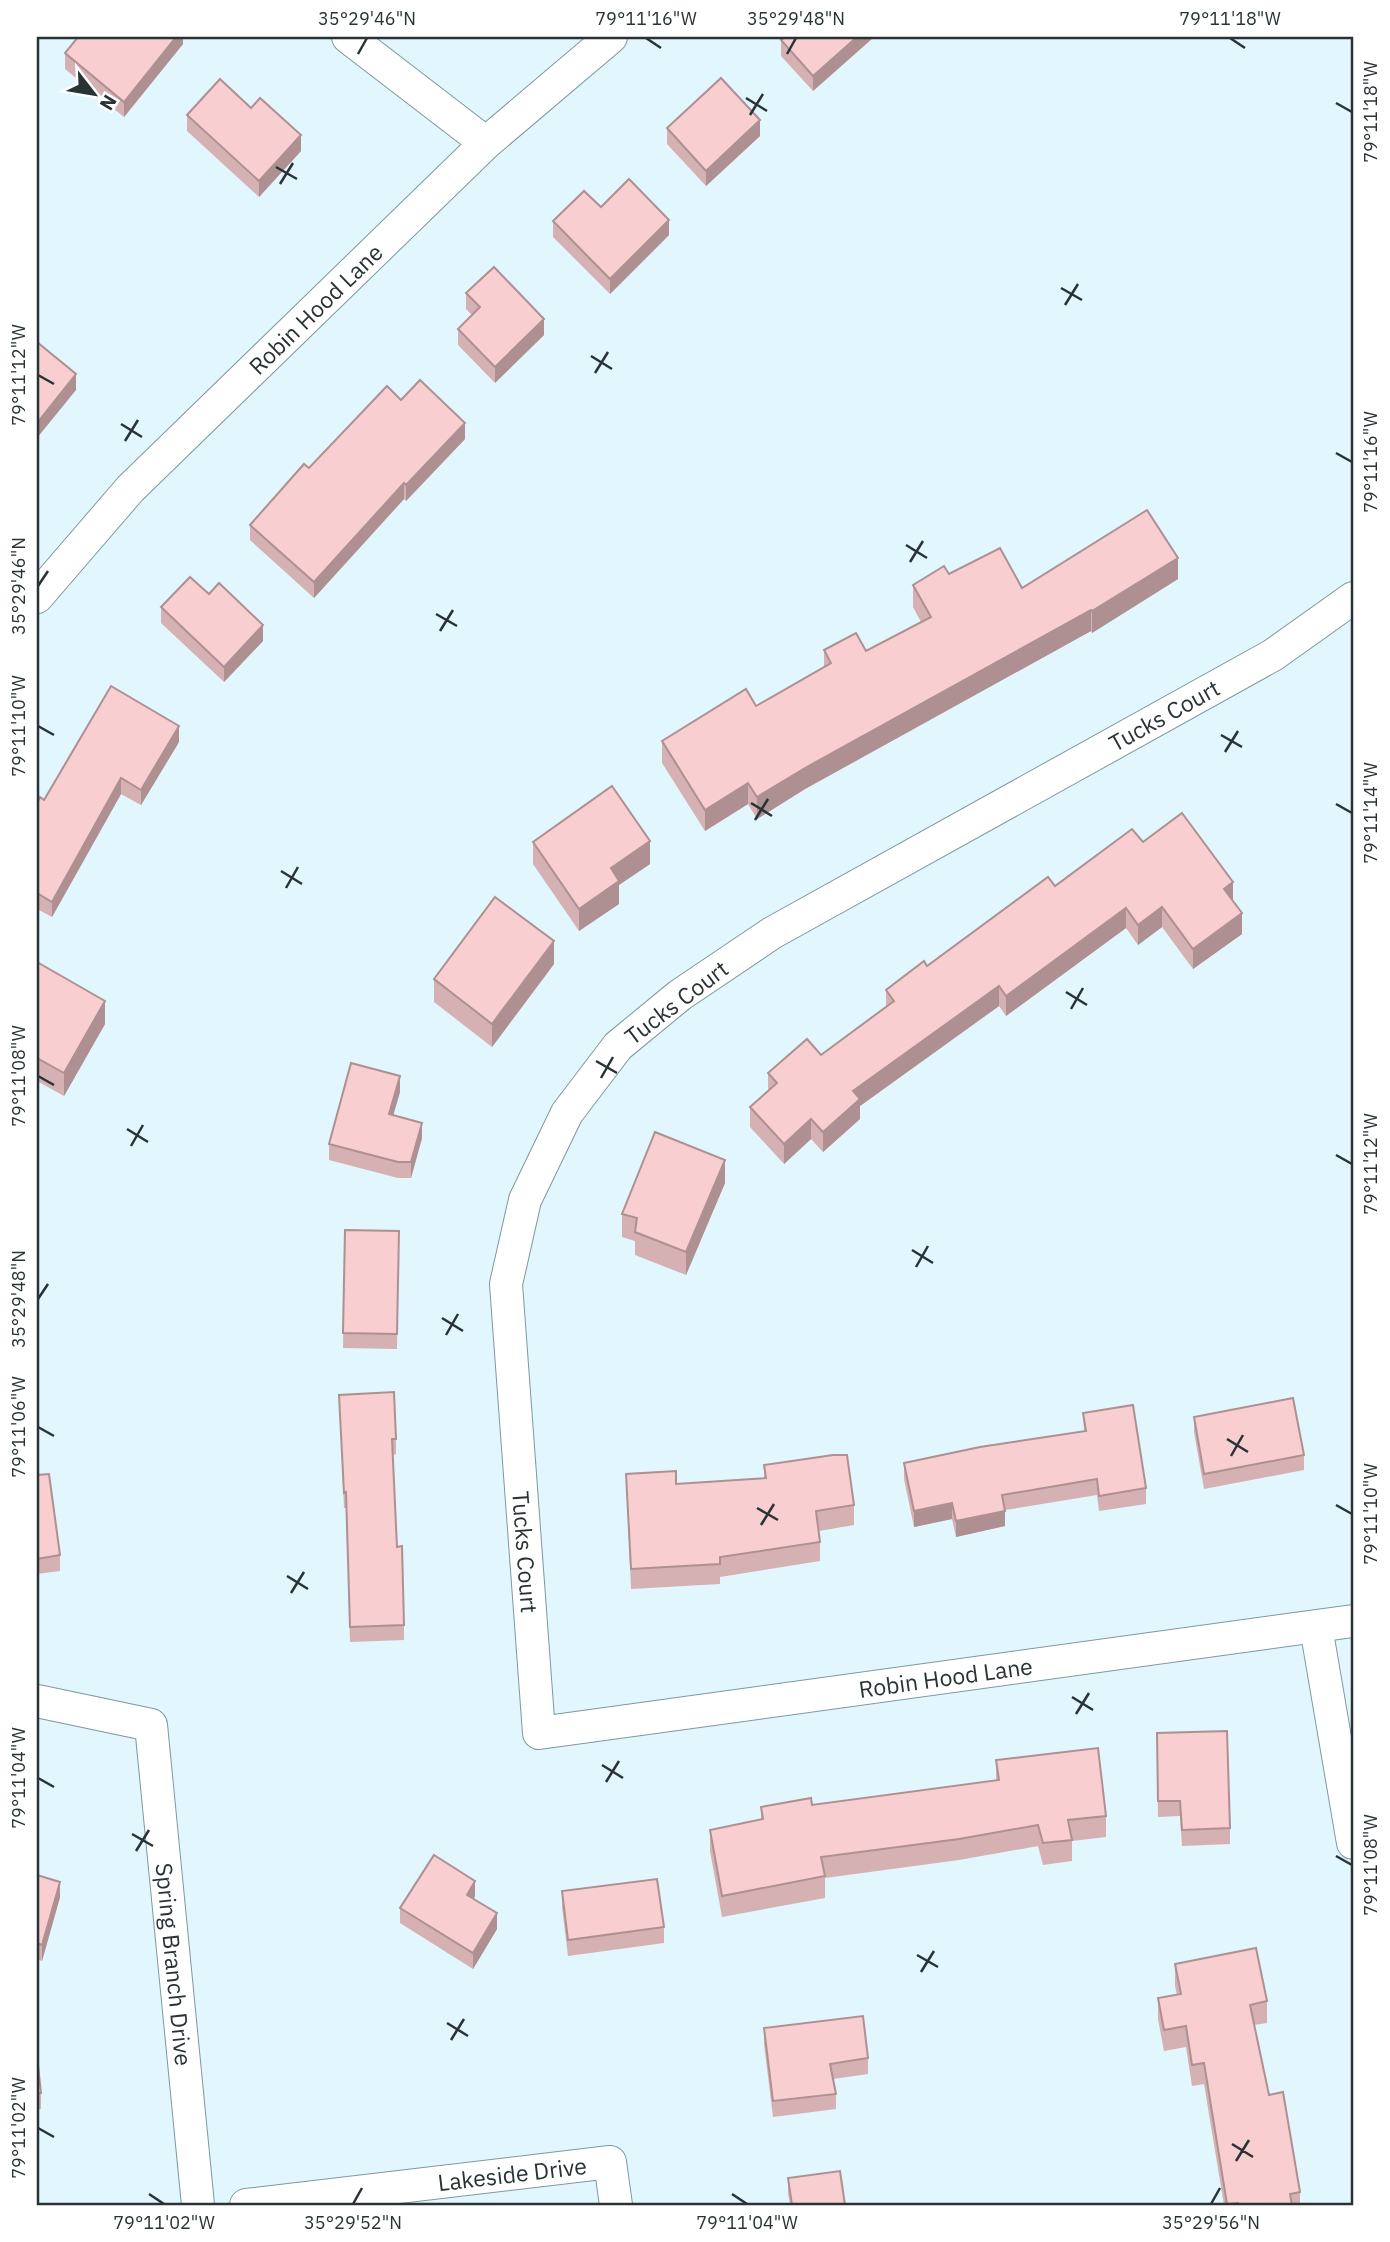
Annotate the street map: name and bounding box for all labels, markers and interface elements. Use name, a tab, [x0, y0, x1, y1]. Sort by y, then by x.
text: 35°29'46"N	[318, 7, 416, 30]
text: 79°11'16"W	[595, 7, 697, 30]
text: 35°29'48"N	[747, 7, 845, 30]
text: 79°11'18"W	[1179, 7, 1281, 30]
north arrow	[60, 60, 130, 130]
text: 79°11'18"W	[1359, 61, 1382, 163]
text: N	[95, 91, 122, 115]
street label: Robin Hood Lane	[242, 237, 389, 381]
text: 79°11'12"W	[7, 324, 30, 426]
text: 79°11'16"W	[1359, 411, 1382, 513]
text: 35°29'46"N	[7, 537, 30, 635]
street label: Tucks Court	[1103, 672, 1225, 758]
text: 79°11'10"W	[7, 675, 30, 777]
text: 79°11'14"W	[1359, 762, 1382, 864]
street label: Tucks Court	[618, 953, 734, 1051]
text: 79°11'08"W	[7, 1025, 30, 1127]
text: 79°11'12"W	[1359, 1113, 1382, 1215]
text: 35°29'48"N	[7, 1250, 30, 1348]
text: 79°11'06"W	[7, 1376, 30, 1478]
text: 79°11'10"W	[1359, 1463, 1382, 1565]
street label: Tucks Court	[506, 1490, 545, 1614]
street label: Robin Hood Lane	[857, 1650, 1034, 1704]
text: 79°11'04"W	[7, 1727, 30, 1829]
text: 79°11'08"W	[1359, 1814, 1382, 1916]
street label: Spring Branch Drive	[150, 1861, 199, 2067]
text: 79°11'02"W	[7, 2077, 30, 2179]
street label: Lakeside Drive	[436, 2150, 588, 2197]
text: 79°11'02"W	[113, 2211, 215, 2234]
text: 35°29'52"N	[304, 2211, 402, 2234]
text: 79°11'04"W	[696, 2211, 798, 2234]
text: 35°29'56"N	[1162, 2211, 1260, 2234]

